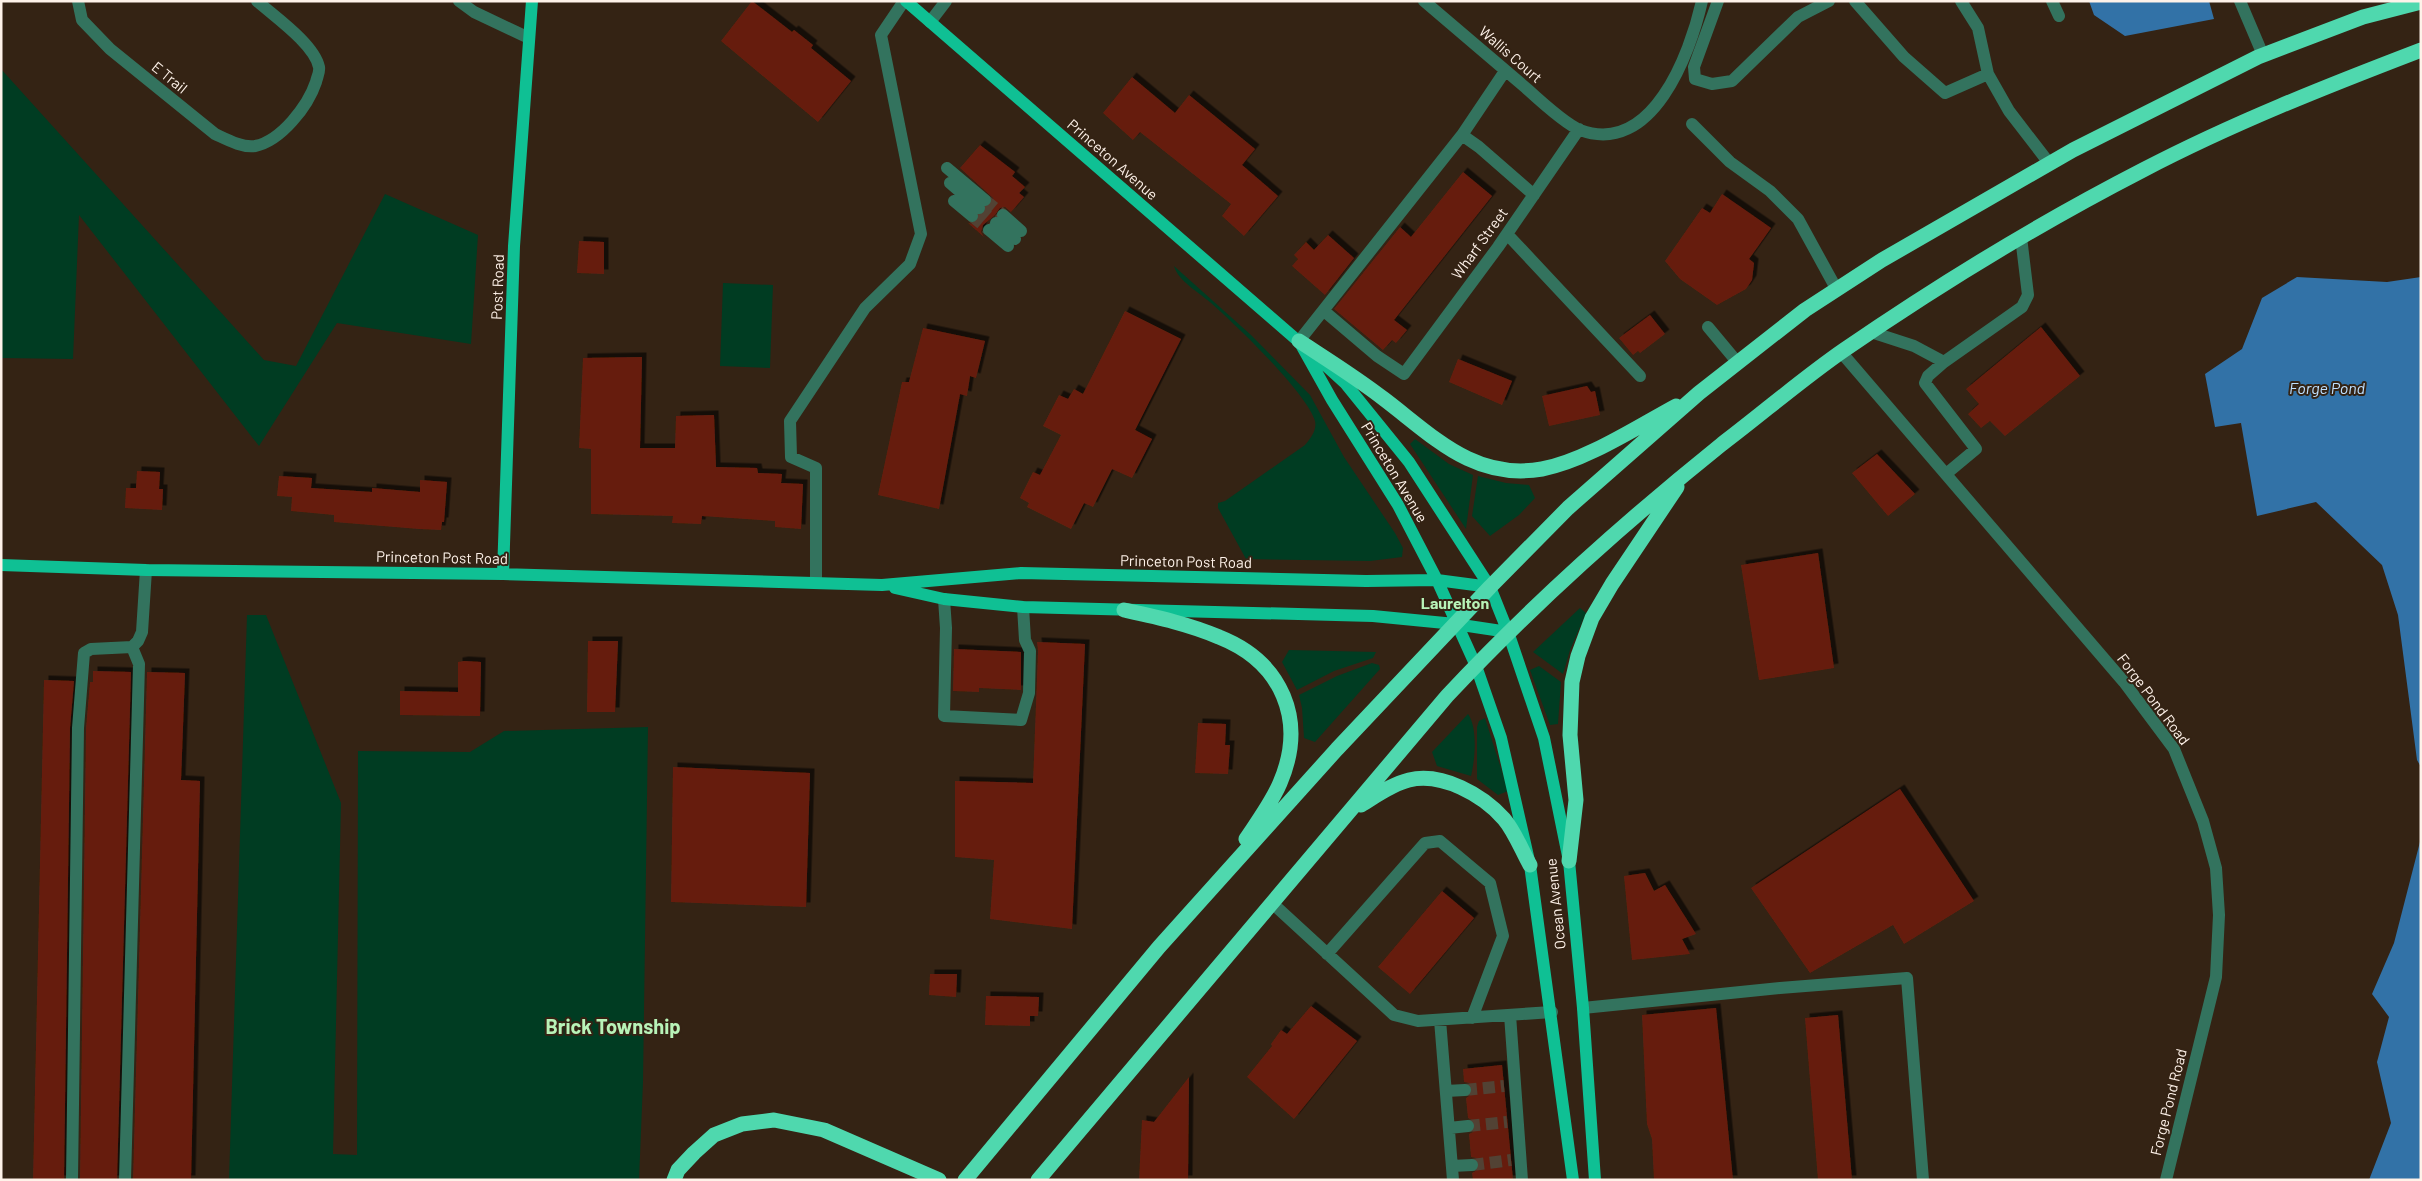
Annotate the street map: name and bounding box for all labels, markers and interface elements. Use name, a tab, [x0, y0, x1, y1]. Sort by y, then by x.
street label: Wallis Court	[1476, 22, 1546, 86]
street label: E Trail	[149, 57, 191, 97]
street label: Princeton Avenue	[1064, 115, 1162, 203]
street label: Wharf Street	[1447, 204, 1511, 282]
street label: Post Road	[487, 254, 507, 320]
water label: Forge Pond	[2289, 378, 2365, 397]
street label: Princeton Avenue	[1358, 419, 1432, 525]
street label: Princeton Post Road	[376, 547, 508, 567]
street label: Princeton Post Road	[1120, 551, 1252, 571]
district label: Laurelton	[1421, 593, 1489, 612]
street label: Forge Pond Road	[2114, 650, 2194, 748]
street label: Ocean Avenue	[1541, 858, 1569, 950]
district label: Brick Township	[545, 1014, 681, 1038]
street label: Forge Pond Road	[2146, 1047, 2190, 1157]

